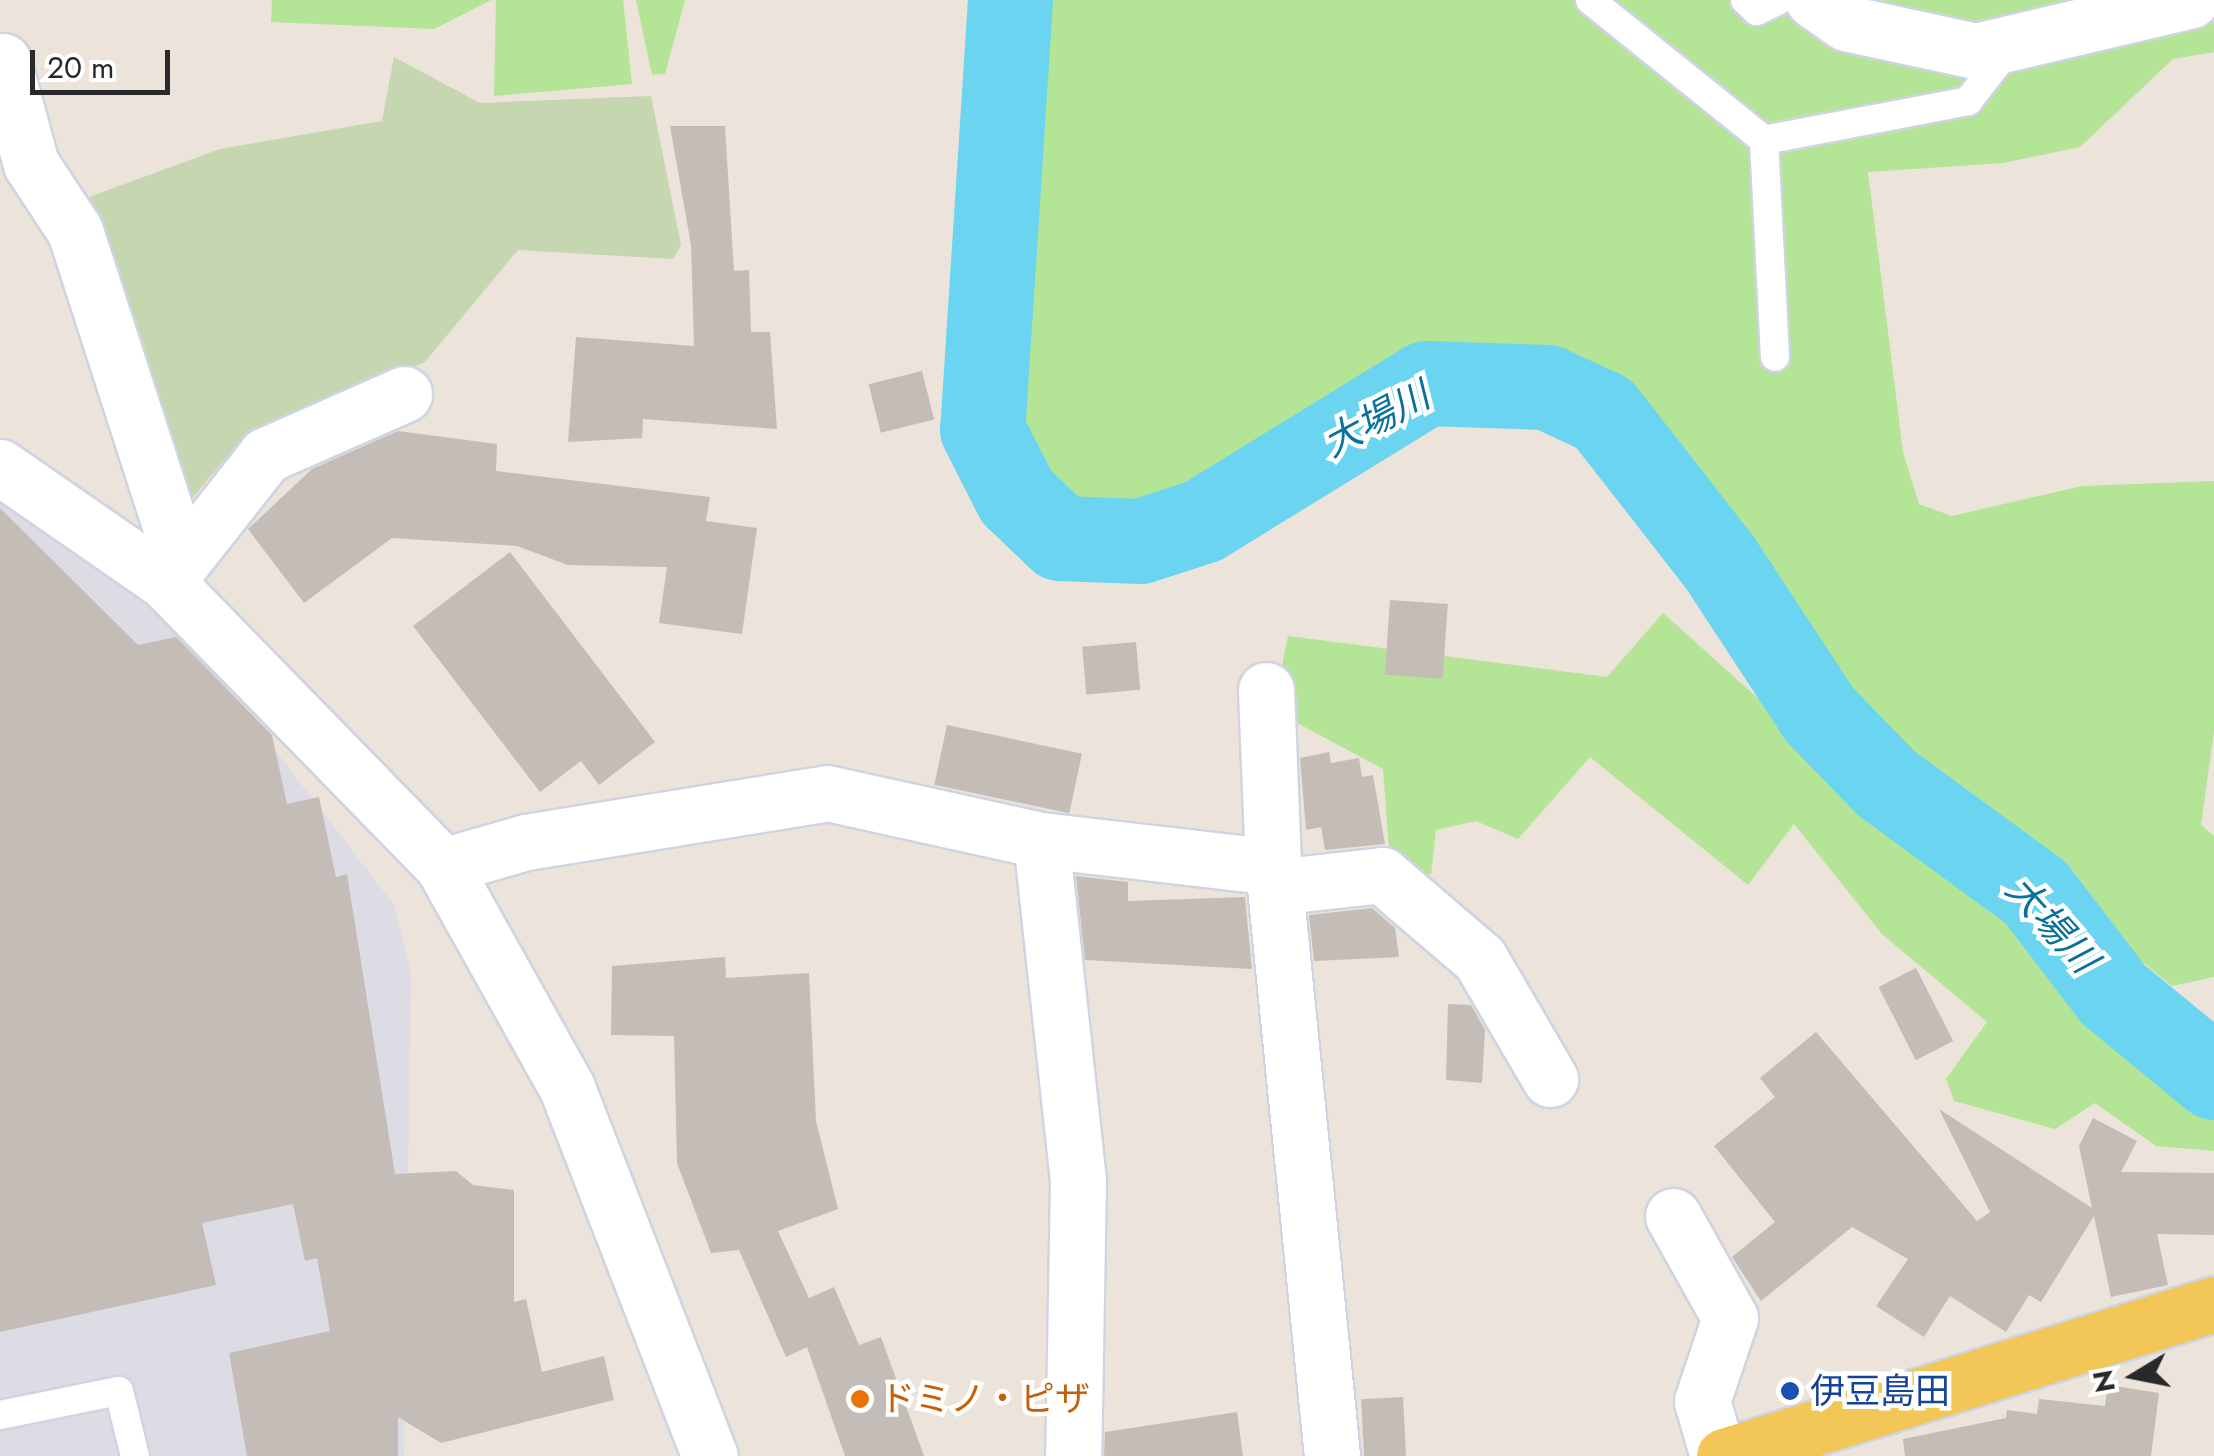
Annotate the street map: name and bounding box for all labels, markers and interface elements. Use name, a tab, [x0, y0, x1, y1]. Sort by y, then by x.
scale bar	[35, 30, 175, 92]
text: 20 m	[47, 46, 114, 89]
water label: 大場川	[1315, 372, 1437, 466]
water label: 大場川	[1997, 866, 2107, 982]
north arrow	[2084, 1326, 2184, 1426]
text: N	[2082, 1367, 2126, 1396]
place label: 伊豆島田	[1810, 1370, 1950, 1412]
place label: ドミノ・ピザ	[880, 1378, 1090, 1420]
marker: 伊豆島田	[1779, 1380, 1801, 1402]
marker: ドミノ・ピザ	[849, 1388, 871, 1410]

